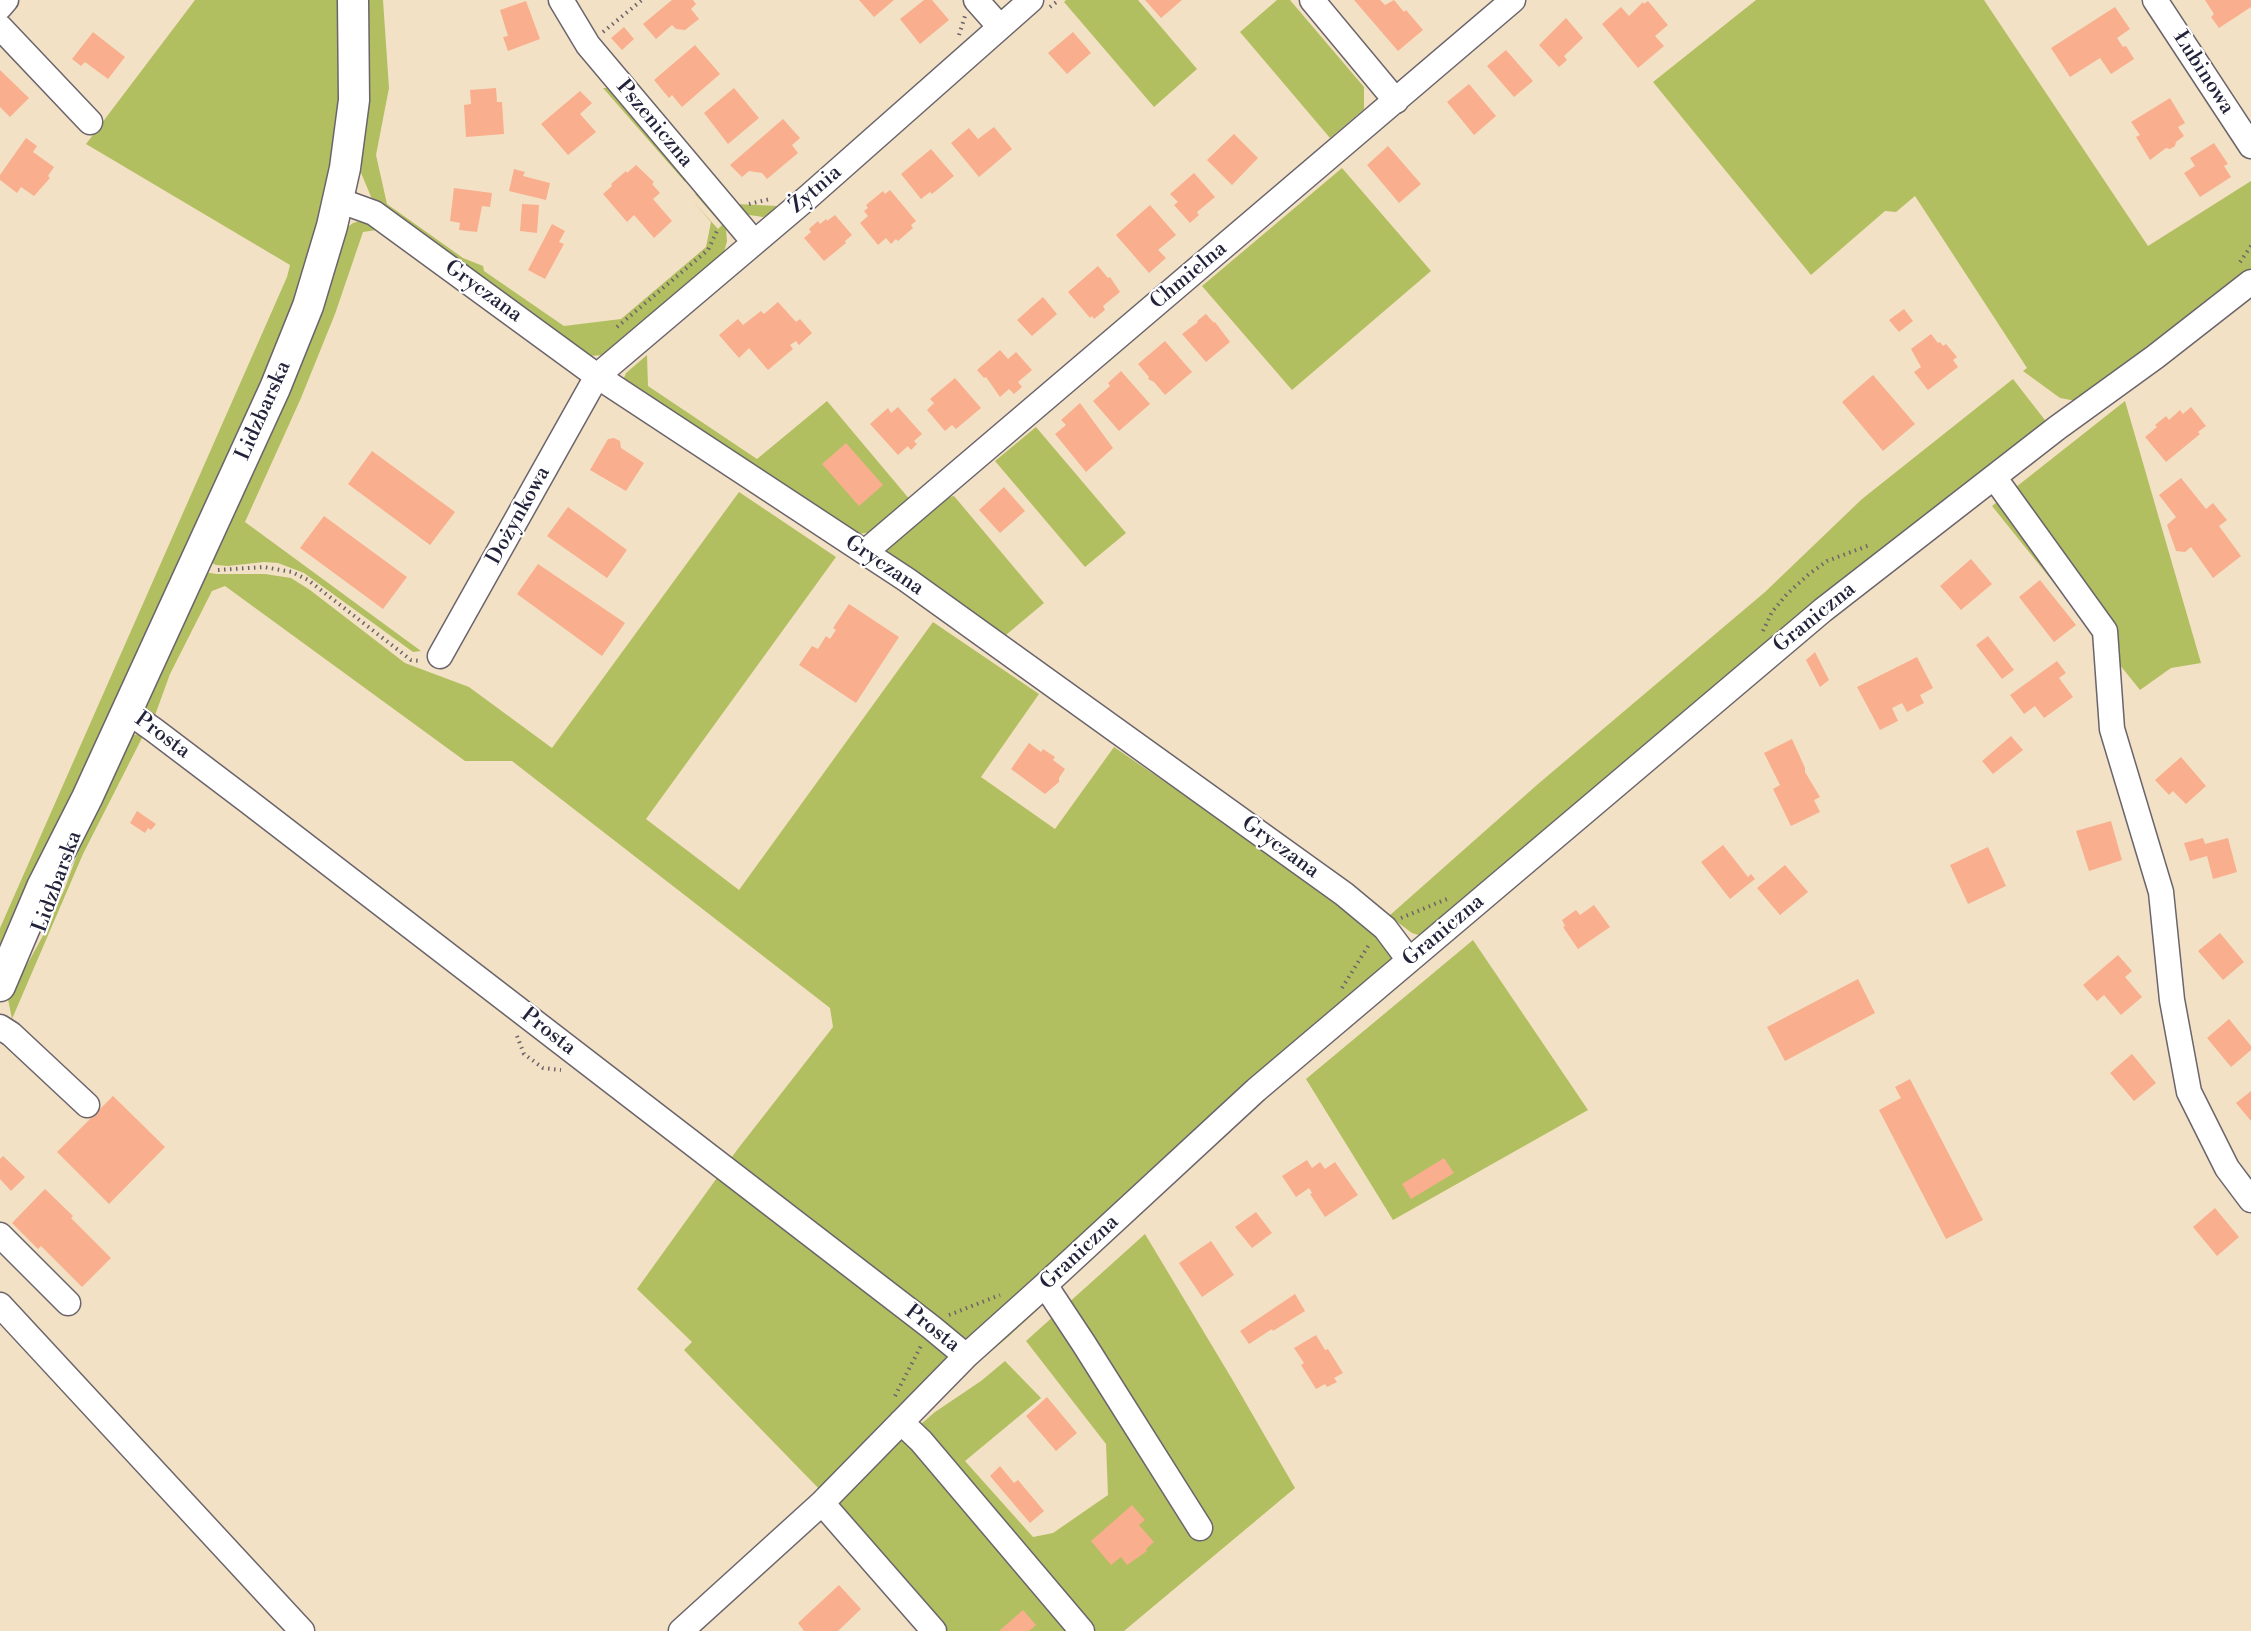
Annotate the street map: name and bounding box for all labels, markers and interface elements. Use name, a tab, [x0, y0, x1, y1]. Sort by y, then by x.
street label: Łubinowa	[2167, 27, 2239, 119]
street label: Pszeniczna	[610, 75, 698, 173]
street label: Żytnia	[785, 161, 847, 219]
street label: Chmielna	[1146, 237, 1232, 315]
street label: Gryczana	[439, 256, 527, 328]
street label: Lidzbarska	[231, 357, 297, 465]
street label: Dożynkowa	[482, 463, 556, 569]
street label: Gryczana	[840, 531, 928, 601]
street label: Graniczna	[1769, 577, 1861, 659]
street label: Prosta	[129, 707, 195, 765]
street label: Gryczana	[1236, 812, 1324, 884]
street label: Lidzbarska	[28, 828, 88, 936]
street label: Graniczna	[1398, 890, 1490, 972]
street label: Prosta	[516, 1003, 580, 1061]
street label: Graniczna	[1035, 1210, 1125, 1296]
street label: Prosta	[900, 1300, 964, 1358]

